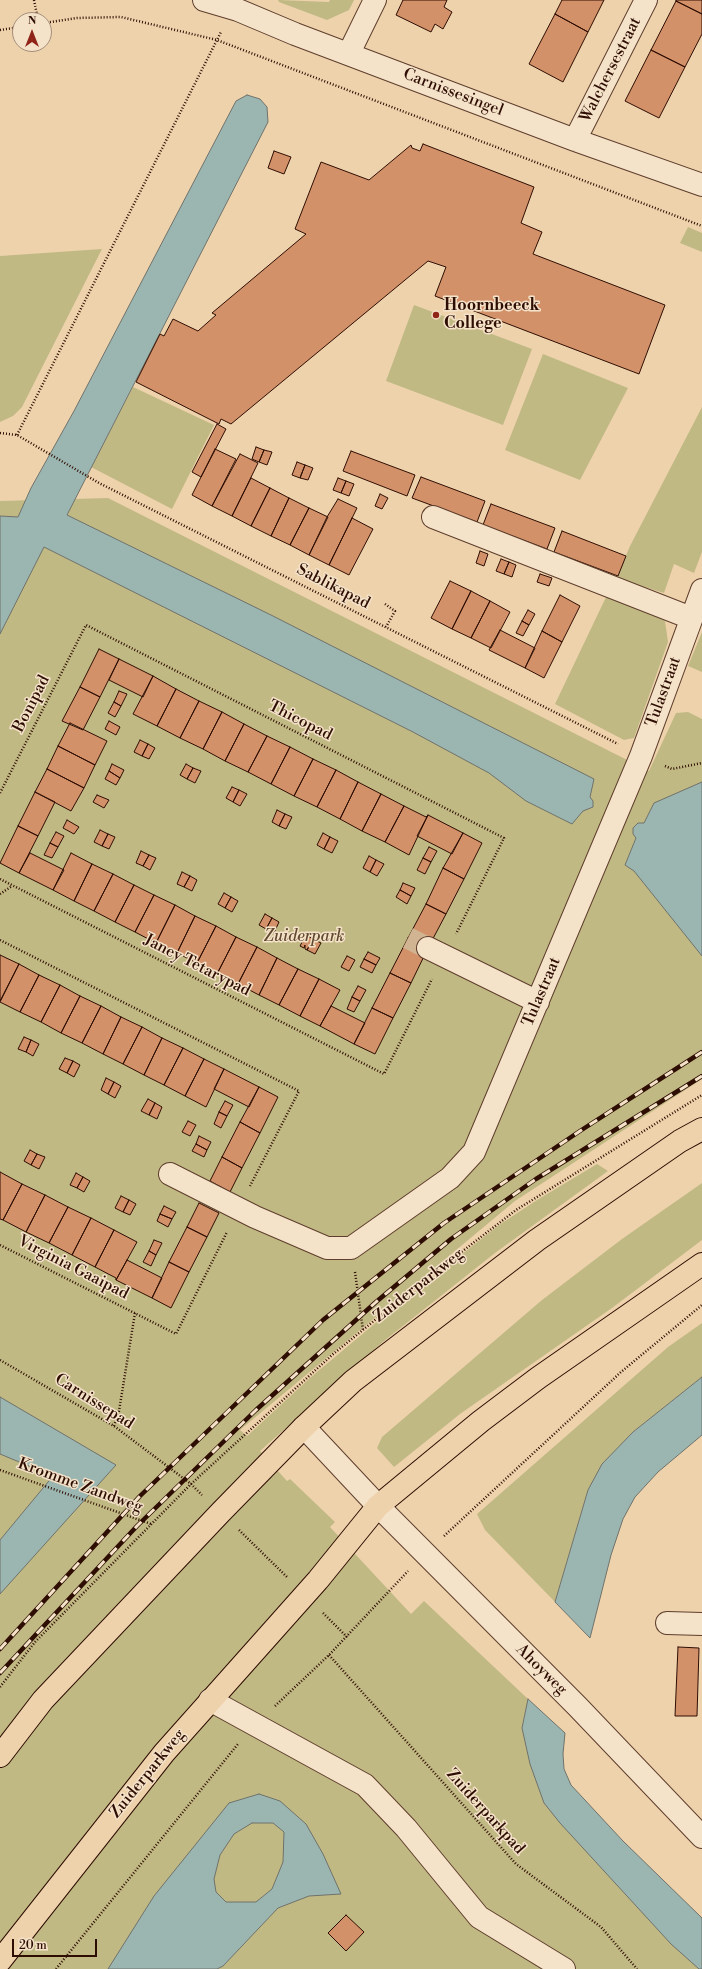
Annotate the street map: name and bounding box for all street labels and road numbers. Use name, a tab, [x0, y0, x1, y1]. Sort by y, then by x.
street label: Walchersestraat	[576, 14, 646, 126]
street label: Carnissesingel	[400, 65, 506, 121]
street label: Sablikapad	[293, 560, 373, 614]
street label: Tulastraat	[642, 654, 686, 730]
street label: Bonipad	[9, 672, 55, 736]
street label: Thicopad	[265, 697, 335, 745]
street label: Janey Tetarypad	[140, 931, 254, 1001]
street label: Tulastraat	[519, 954, 565, 1030]
street label: Virginia Gaaipad	[14, 1232, 132, 1304]
street label: Zuiderparkweg	[370, 1245, 468, 1327]
street label: Carnissepad	[51, 1370, 137, 1434]
street label: Kromme Zandweg	[15, 1455, 145, 1517]
street label: Ahoyweg	[511, 1640, 571, 1700]
street label: Zuiderparkweg	[106, 1726, 190, 1822]
street label: Zuiderparkpad	[442, 1765, 528, 1859]

